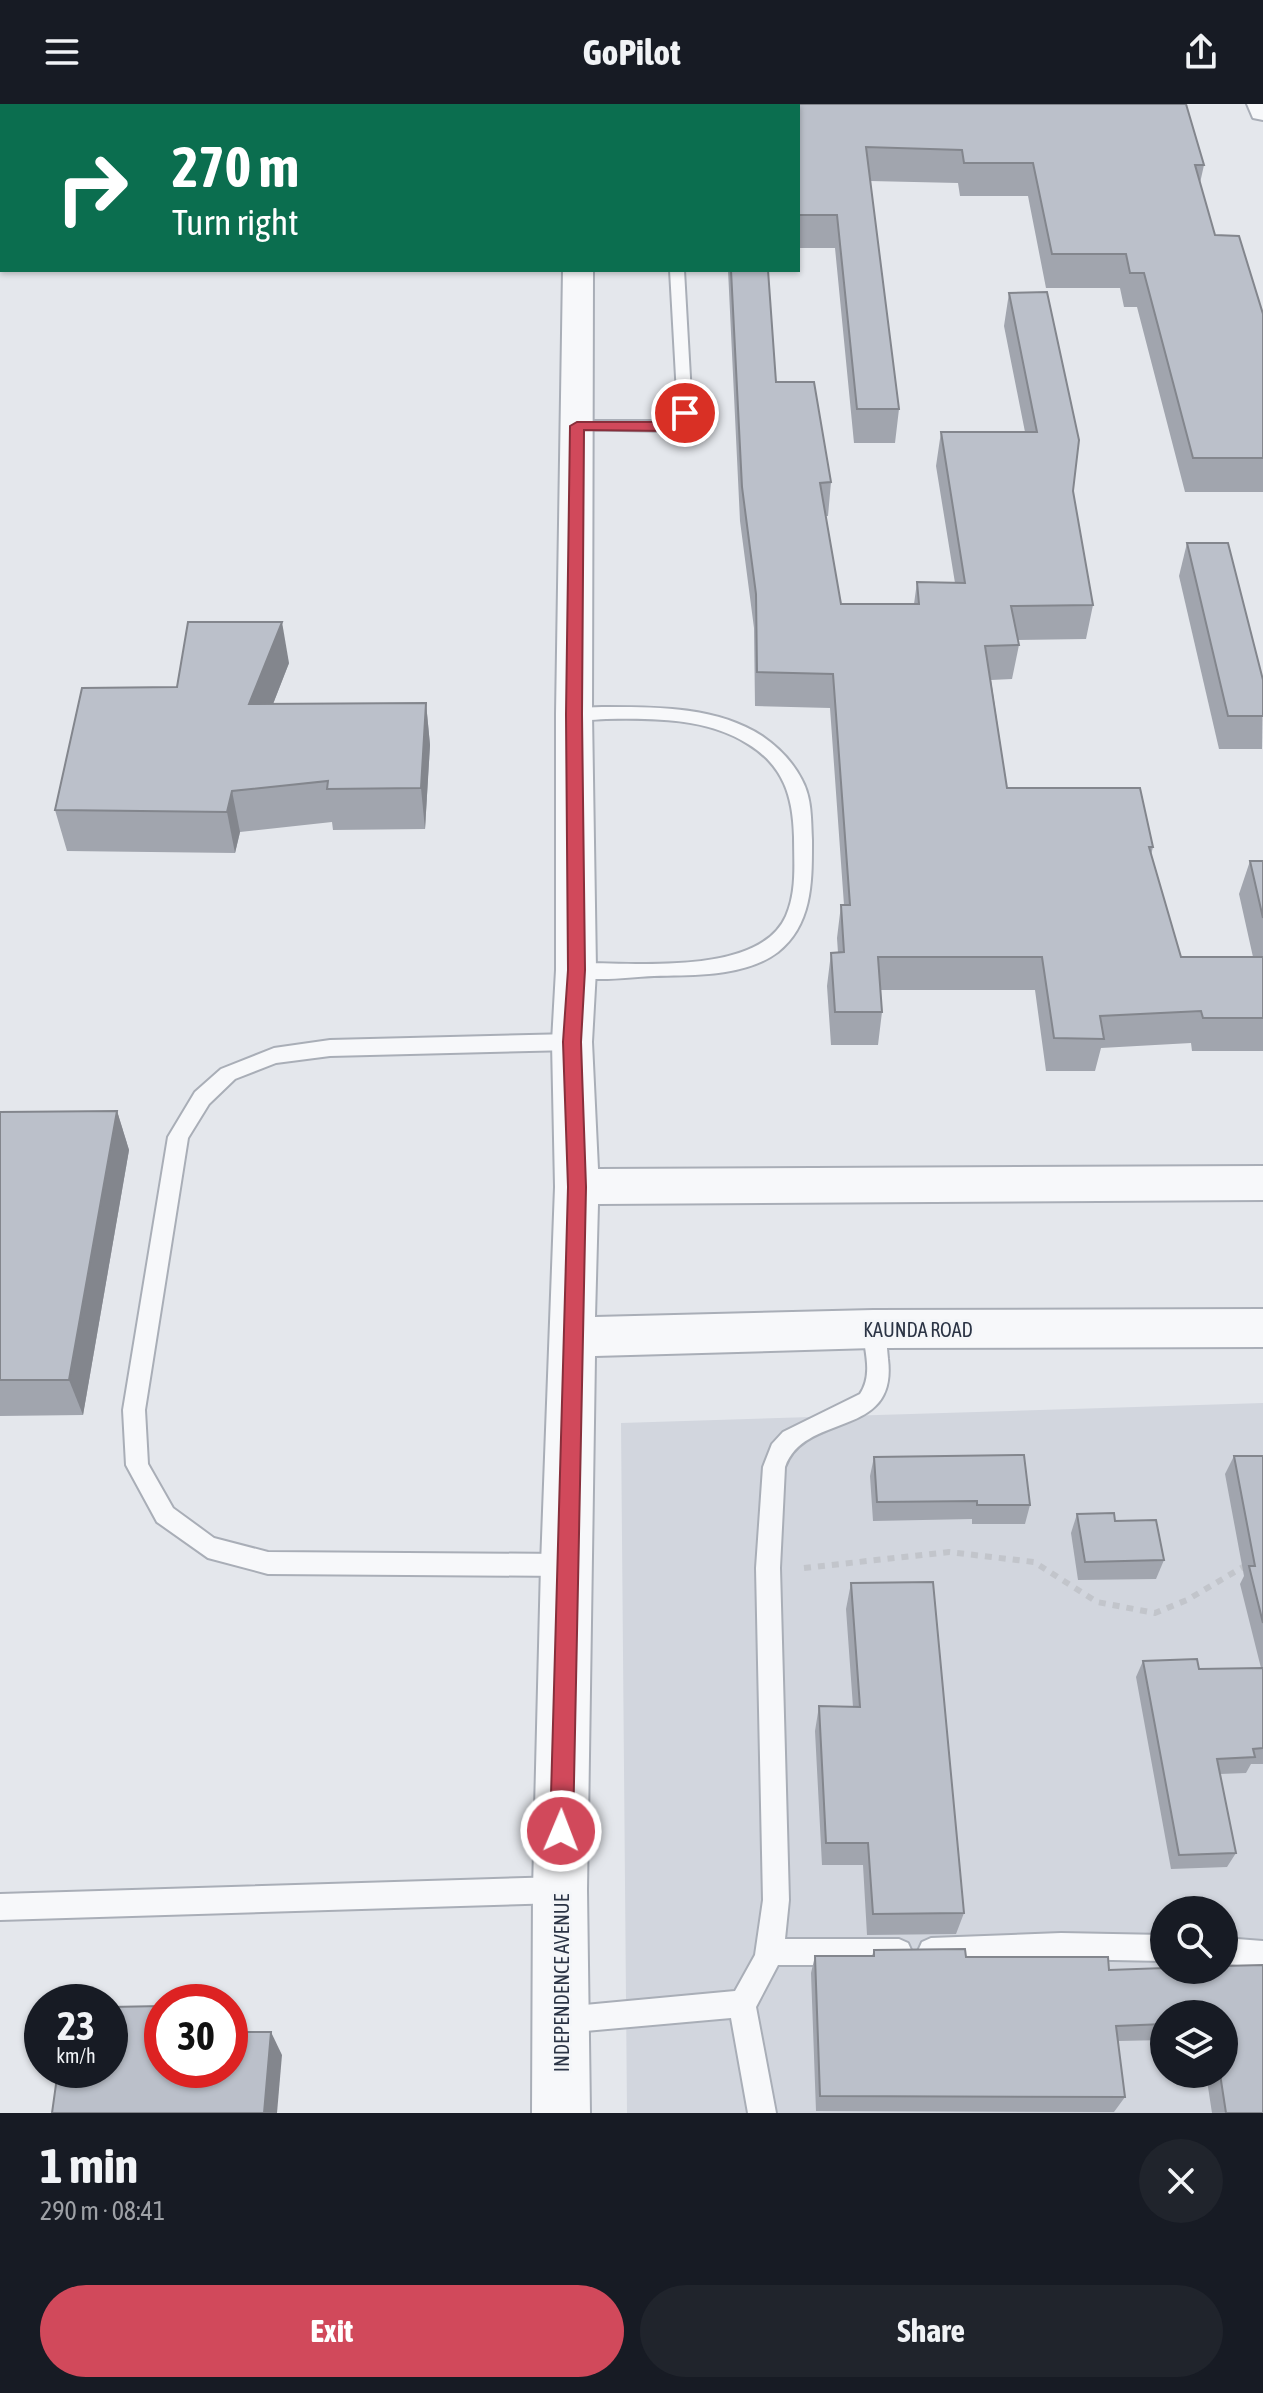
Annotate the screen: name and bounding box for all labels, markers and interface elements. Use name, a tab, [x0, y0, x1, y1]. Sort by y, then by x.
icon: menu	[40, 30, 84, 74]
icon: share	[1179, 30, 1223, 74]
text: GoPilot	[582, 31, 681, 73]
text: 270 m	[172, 135, 299, 199]
icon: right	[40, 136, 144, 240]
text: Turn right	[172, 201, 299, 243]
pin	[651, 379, 719, 447]
icon: arrive	[663, 391, 707, 435]
street label: KAUNDA ROAD	[863, 1318, 973, 1341]
position arrow	[519, 1789, 603, 1873]
street label: INDEPENDENCE AVENUE	[550, 1893, 573, 2072]
map controls	[1150, 1896, 1238, 2088]
button: search	[1150, 1896, 1238, 1984]
speed limit sign: 30	[144, 1984, 248, 2088]
button: layers	[1150, 2000, 1238, 2088]
text: 23	[57, 2003, 95, 2048]
text: km/h	[56, 2044, 96, 2067]
text: 1 min	[40, 2138, 138, 2193]
button: close	[1139, 2139, 1223, 2223]
text: 290 m · 08:41	[40, 2196, 165, 2226]
button: Exit	[40, 2285, 624, 2377]
button: Share	[640, 2285, 1223, 2377]

